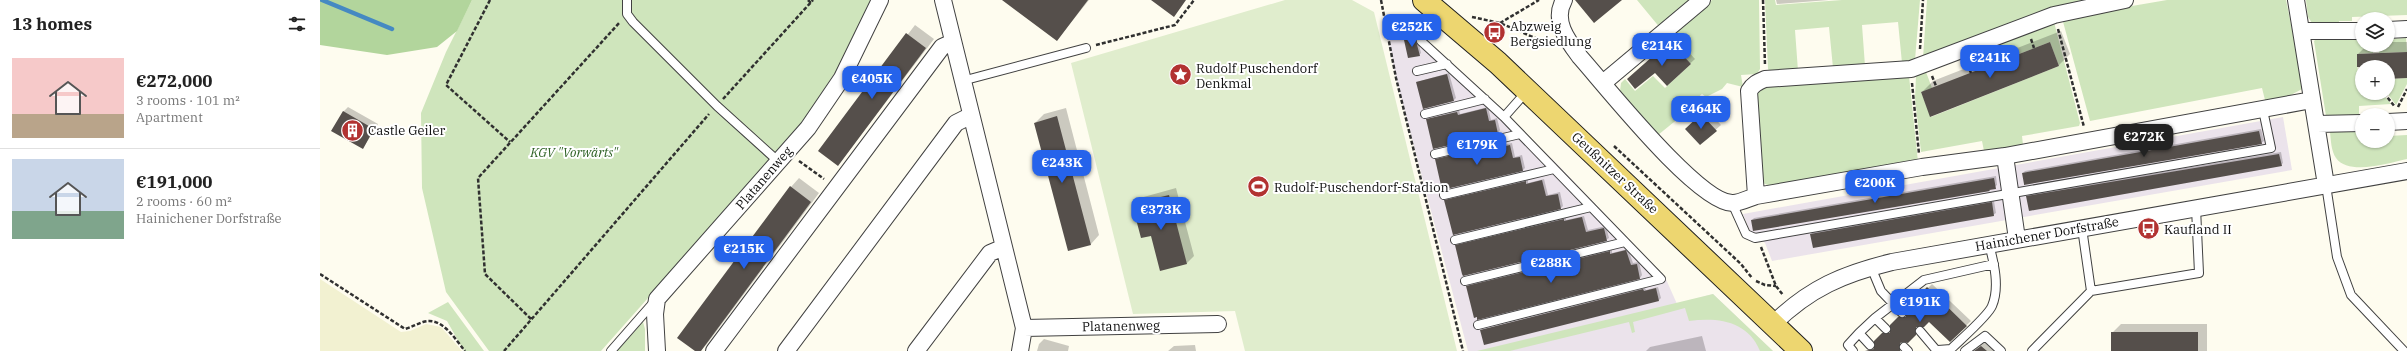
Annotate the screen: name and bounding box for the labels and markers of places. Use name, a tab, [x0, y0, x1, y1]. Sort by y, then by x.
pin: €252K	[1384, 14, 1440, 48]
place label: Abzweig Bergsiedlung	[1510, 18, 1591, 50]
bus stop icon: Abzweig Bergsiedlung	[1481, 20, 1507, 46]
pin: €214K	[1634, 33, 1690, 67]
pin: €241K	[1962, 45, 2018, 79]
place label: Rudolf Puschendorf Denkmal	[1196, 60, 1319, 92]
place icon: Rudolf Puschendorf Denkmal	[1168, 62, 1194, 88]
pin: €405K	[844, 66, 900, 100]
pin: €464K	[1673, 96, 1729, 130]
building icon: Castle Geiler	[340, 117, 366, 143]
place label: Castle Geiler	[368, 122, 445, 139]
pin: €272K	[2116, 124, 2172, 158]
pin: €179K	[1449, 132, 1505, 166]
pin: €243K	[1034, 150, 1090, 184]
pin: €200K	[1847, 170, 1903, 204]
sports icon: Rudolf-Puschendorf-Stadion	[1246, 174, 1272, 200]
place label: Rudolf-Puschendorf-Stadion	[1274, 179, 1449, 196]
pin: €373K	[1133, 197, 1189, 231]
bus stop icon: Kaufland II	[2136, 216, 2162, 242]
place label: Kaufland II	[2164, 221, 2232, 238]
pin: €215K	[716, 236, 772, 270]
pin: €288K	[1523, 250, 1579, 284]
pin: €191K	[1892, 289, 1948, 323]

